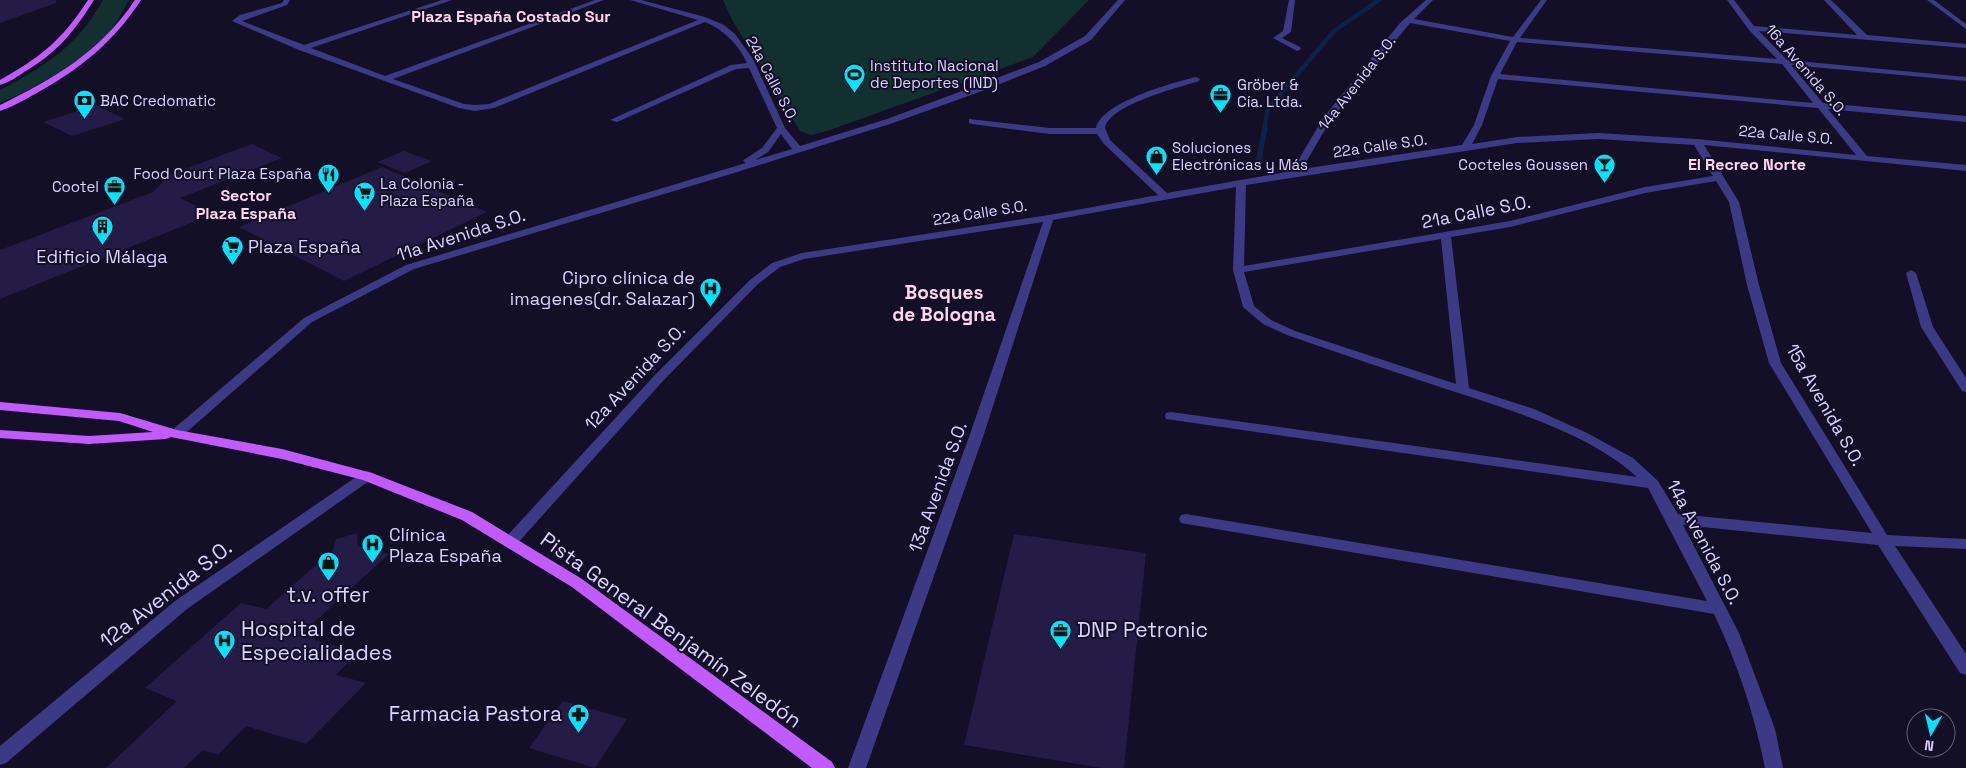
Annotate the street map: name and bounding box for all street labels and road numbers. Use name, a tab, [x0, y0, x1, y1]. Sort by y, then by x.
street label: 16a Avenida S.O.	[1762, 20, 1851, 119]
street label: 24a Calle S.O.	[742, 32, 803, 125]
street label: 14a Avenida S.O.	[1314, 32, 1399, 134]
street label: 22a Calle S.O.	[1738, 121, 1834, 148]
street label: 22a Calle S.O.	[1332, 129, 1428, 162]
street label: 21a Calle S.O.	[1419, 190, 1532, 233]
street label: 22a Calle S.O.	[932, 196, 1028, 229]
street label: 11a Avenida S.O.	[393, 203, 528, 266]
street label: 12a Avenida S.O.	[579, 319, 690, 435]
street label: 15a Avenida S.O.	[1781, 339, 1870, 470]
street label: 13a Avenida S.O.	[903, 418, 972, 555]
street label: 14a Avenida S.O.	[1662, 475, 1747, 608]
street label: Pista General Benjamín Zeledón	[535, 526, 807, 734]
street label: 12a Avenida S.O.	[94, 534, 237, 654]

